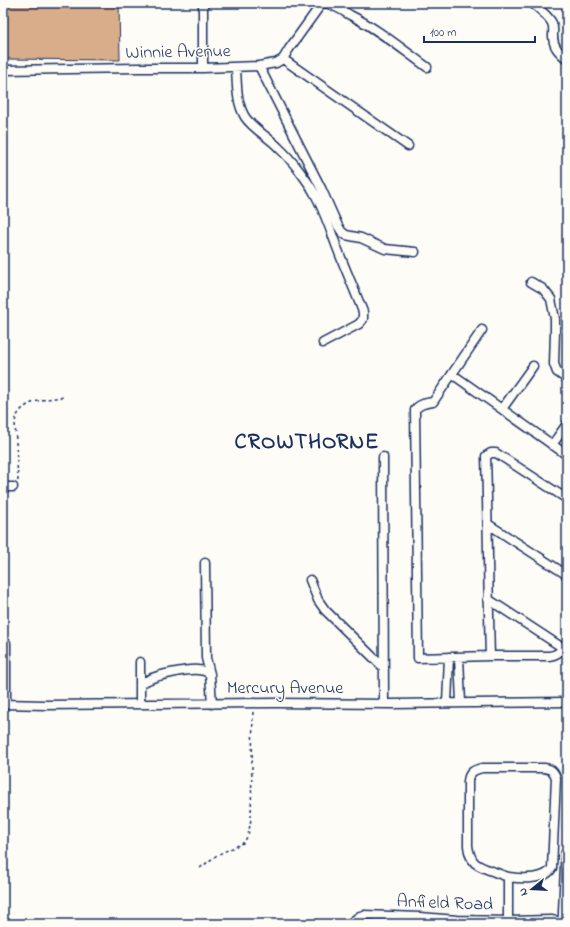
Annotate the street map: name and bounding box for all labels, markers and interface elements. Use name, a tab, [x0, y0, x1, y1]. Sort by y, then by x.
scale bar	[424, 18, 535, 44]
text: 100 m	[430, 24, 457, 42]
street label: Winnie Avenue	[125, 39, 232, 67]
district label: CROWTHORNE	[235, 427, 379, 459]
street label: Mercury Avenue	[227, 676, 344, 702]
north arrow	[512, 869, 552, 909]
text: N	[515, 886, 532, 898]
street label: Anfield Road	[396, 889, 494, 919]

